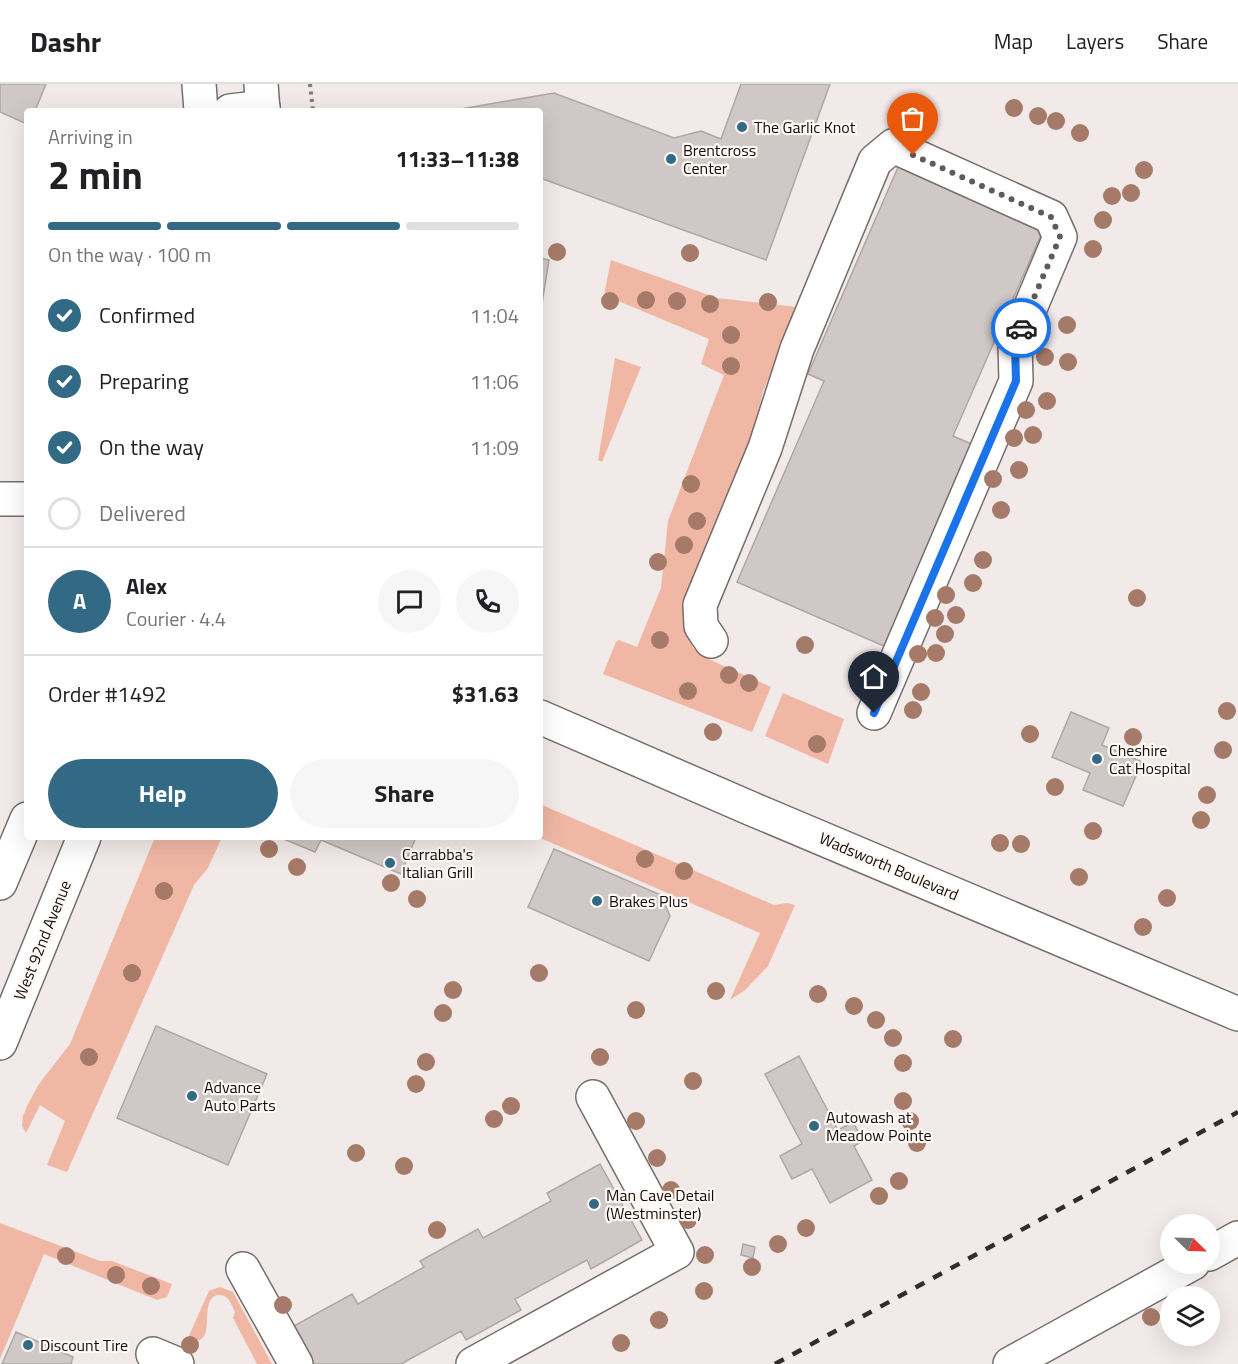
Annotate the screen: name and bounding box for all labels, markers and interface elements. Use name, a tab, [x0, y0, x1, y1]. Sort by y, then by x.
text: Dashr	[30, 20, 101, 63]
text: Map	[994, 25, 1033, 57]
text: Layers	[1066, 25, 1124, 57]
text: Share	[1157, 25, 1208, 57]
pin	[887, 93, 938, 155]
icon: bag	[896, 102, 929, 135]
place label: The Garlic Knot	[754, 115, 856, 139]
marker: The Garlic Knot	[735, 120, 749, 134]
text: Arriving in	[48, 121, 133, 152]
place label: Brentcross Center	[683, 138, 756, 180]
text: 11:33–11:38	[396, 142, 519, 176]
text: 2 min	[48, 145, 143, 204]
marker: Brentcross Center	[664, 152, 678, 166]
text: On the way · 100 m	[48, 239, 211, 270]
text: Confirmed	[99, 298, 195, 332]
courier	[991, 298, 1051, 358]
icon: check	[48, 299, 81, 332]
text: 11:04	[470, 300, 519, 331]
icon: car	[1005, 312, 1038, 345]
text: Preparing	[99, 364, 189, 398]
icon: check	[48, 365, 81, 398]
text: 11:06	[470, 366, 519, 397]
text: On the way	[99, 430, 204, 464]
icon: check	[48, 431, 81, 464]
text: 11:09	[470, 432, 519, 463]
text: Delivered	[99, 496, 186, 530]
text: Alex	[126, 569, 167, 603]
button: chat	[378, 570, 441, 633]
button: phone	[456, 570, 519, 633]
text: A	[73, 584, 86, 618]
text: Courier · 4.4	[126, 603, 226, 634]
pin	[848, 651, 899, 713]
icon: home	[857, 660, 890, 693]
text: Order #1492	[48, 677, 167, 711]
text: $31.63	[452, 677, 519, 711]
place label: Cheshire Cat Hospital	[1109, 738, 1191, 780]
marker: Cheshire Cat Hospital	[1090, 752, 1104, 766]
button: Help	[48, 759, 278, 828]
button: Share	[290, 759, 519, 828]
street label: Wadsworth Boulevard	[816, 826, 962, 906]
place label: Carrabba's Italian Grill	[402, 842, 473, 884]
marker: Carrabba's Italian Grill	[383, 856, 397, 870]
street label: West 92nd Avenue	[7, 877, 77, 1003]
place label: Brakes Plus	[609, 889, 688, 913]
marker: Brakes Plus	[590, 894, 604, 908]
place label: Advance Auto Parts	[204, 1075, 276, 1117]
marker: Advance Auto Parts	[185, 1089, 199, 1103]
place label: Autowash at Meadow Pointe	[826, 1105, 932, 1147]
marker: Autowash at Meadow Pointe	[807, 1119, 821, 1133]
place label: Man Cave Detail (Westminster)	[606, 1183, 715, 1225]
marker: Man Cave Detail (Westminster)	[587, 1197, 601, 1211]
north arrow	[1160, 1214, 1220, 1274]
map controls	[1160, 1214, 1220, 1346]
button: layers	[1160, 1286, 1220, 1346]
place label: Discount Tire	[40, 1333, 128, 1357]
marker: Discount Tire	[21, 1338, 35, 1352]

